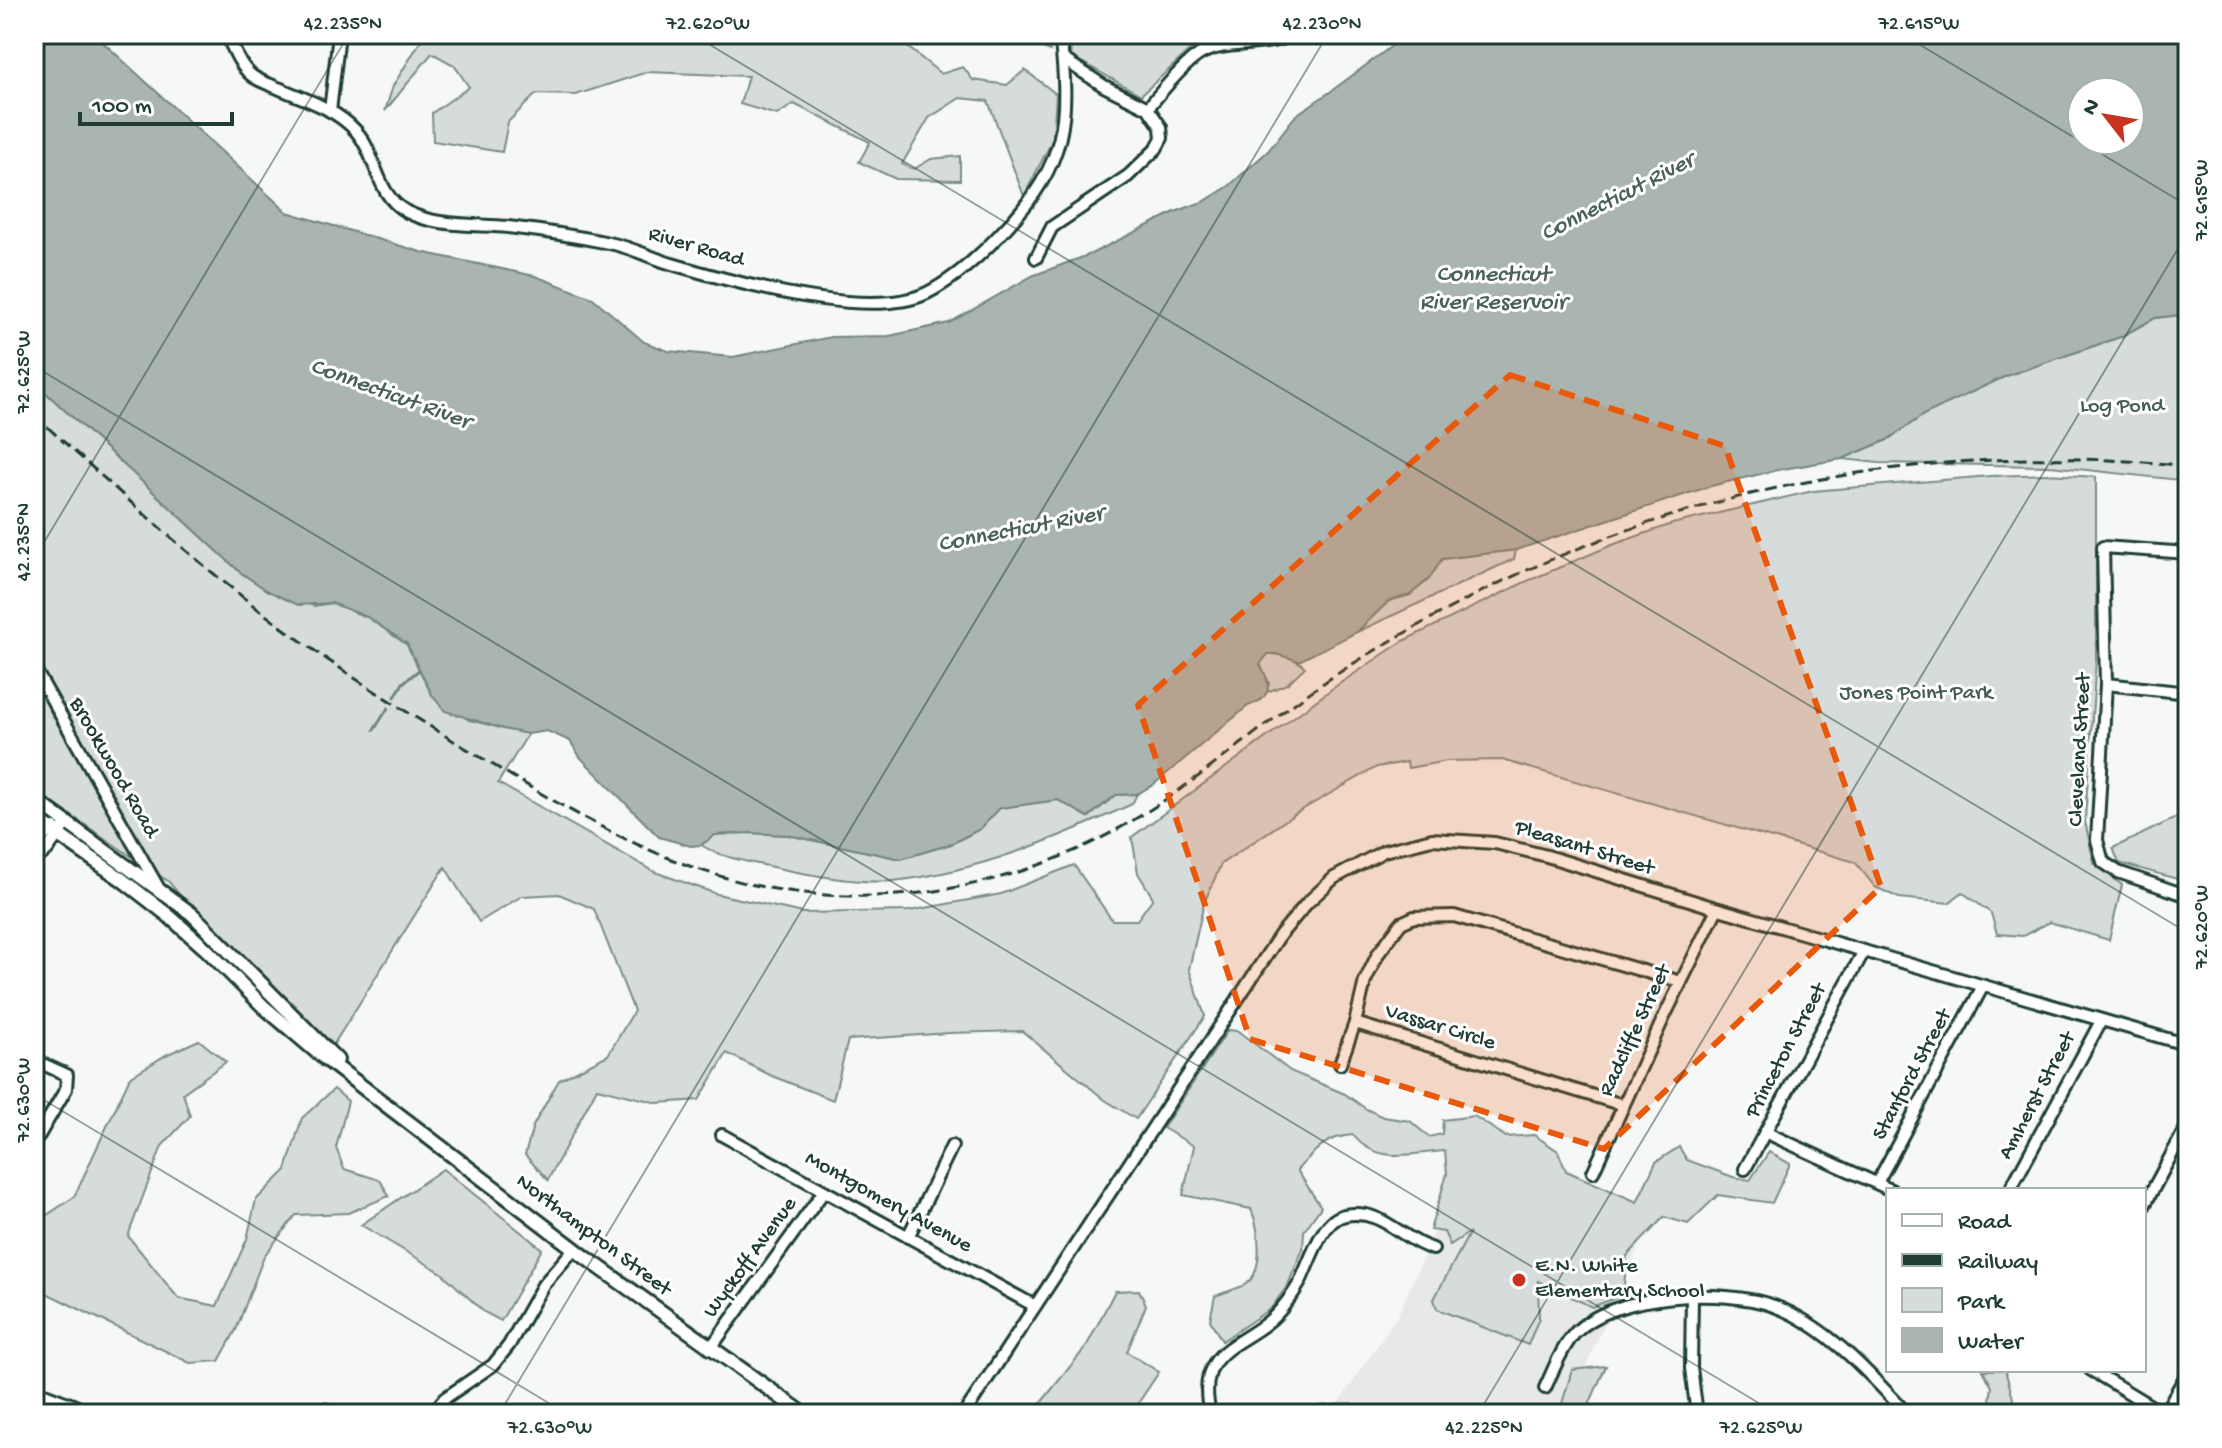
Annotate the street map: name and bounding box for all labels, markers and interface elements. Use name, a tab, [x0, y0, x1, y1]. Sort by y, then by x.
text: 42.235°N	[304, 14, 382, 37]
text: 72.620°W	[665, 14, 750, 37]
text: 42.230°N	[1282, 14, 1362, 37]
text: 72.615°W	[1877, 14, 1960, 37]
scale bar	[80, 76, 232, 126]
north arrow	[2066, 76, 2146, 156]
text: 100 m	[91, 93, 152, 122]
text: N	[2077, 95, 2107, 121]
water label: Connecticut River	[1537, 145, 1703, 249]
text: 72.615°W	[2192, 159, 2215, 242]
street label: River Road	[645, 222, 749, 275]
water label: Connecticut River Reservoir	[1420, 261, 1571, 318]
text: 72.625°W	[14, 331, 37, 414]
water label: Connecticut River	[306, 353, 478, 439]
park label: Log Pond	[2080, 394, 2166, 420]
water label: Connecticut River	[936, 499, 1111, 560]
text: 42.235°N	[14, 503, 37, 581]
street label: Cleveland Street	[2064, 671, 2098, 827]
park label: Jones Point Park	[1839, 681, 1995, 707]
street label: Brookwood Road	[62, 692, 165, 845]
street label: Pleasant Street	[1510, 815, 1659, 883]
text: 72.620°W	[2192, 885, 2215, 970]
street label: Radcliffe Street	[1594, 959, 1679, 1101]
street label: Princeton Street	[1740, 977, 1834, 1124]
street label: Vassar Circle	[1381, 999, 1499, 1057]
street label: Stanford Street	[1868, 1003, 1959, 1145]
street label: Amherst Street	[1994, 1026, 2083, 1164]
text: 72.630°W	[14, 1058, 37, 1143]
street label: Montgomery Avenue	[800, 1146, 977, 1260]
street label: Northampton Street	[510, 1169, 677, 1304]
legend	[1886, 1188, 2146, 1372]
street label: Wyckoff Avenue	[698, 1192, 804, 1324]
text: Road	[1958, 1209, 2012, 1238]
text: Railway	[1958, 1249, 2038, 1278]
place label: E.N. White Elementary School	[1535, 1254, 1705, 1305]
marker: E.N. White Elementary School	[1510, 1271, 1528, 1289]
text: Park	[1957, 1289, 2006, 1318]
text: Water	[1958, 1329, 2025, 1358]
text: 72.630°W	[507, 1418, 592, 1441]
text: 42.225°N	[1445, 1418, 1523, 1441]
text: 72.625°W	[1719, 1418, 1802, 1441]

